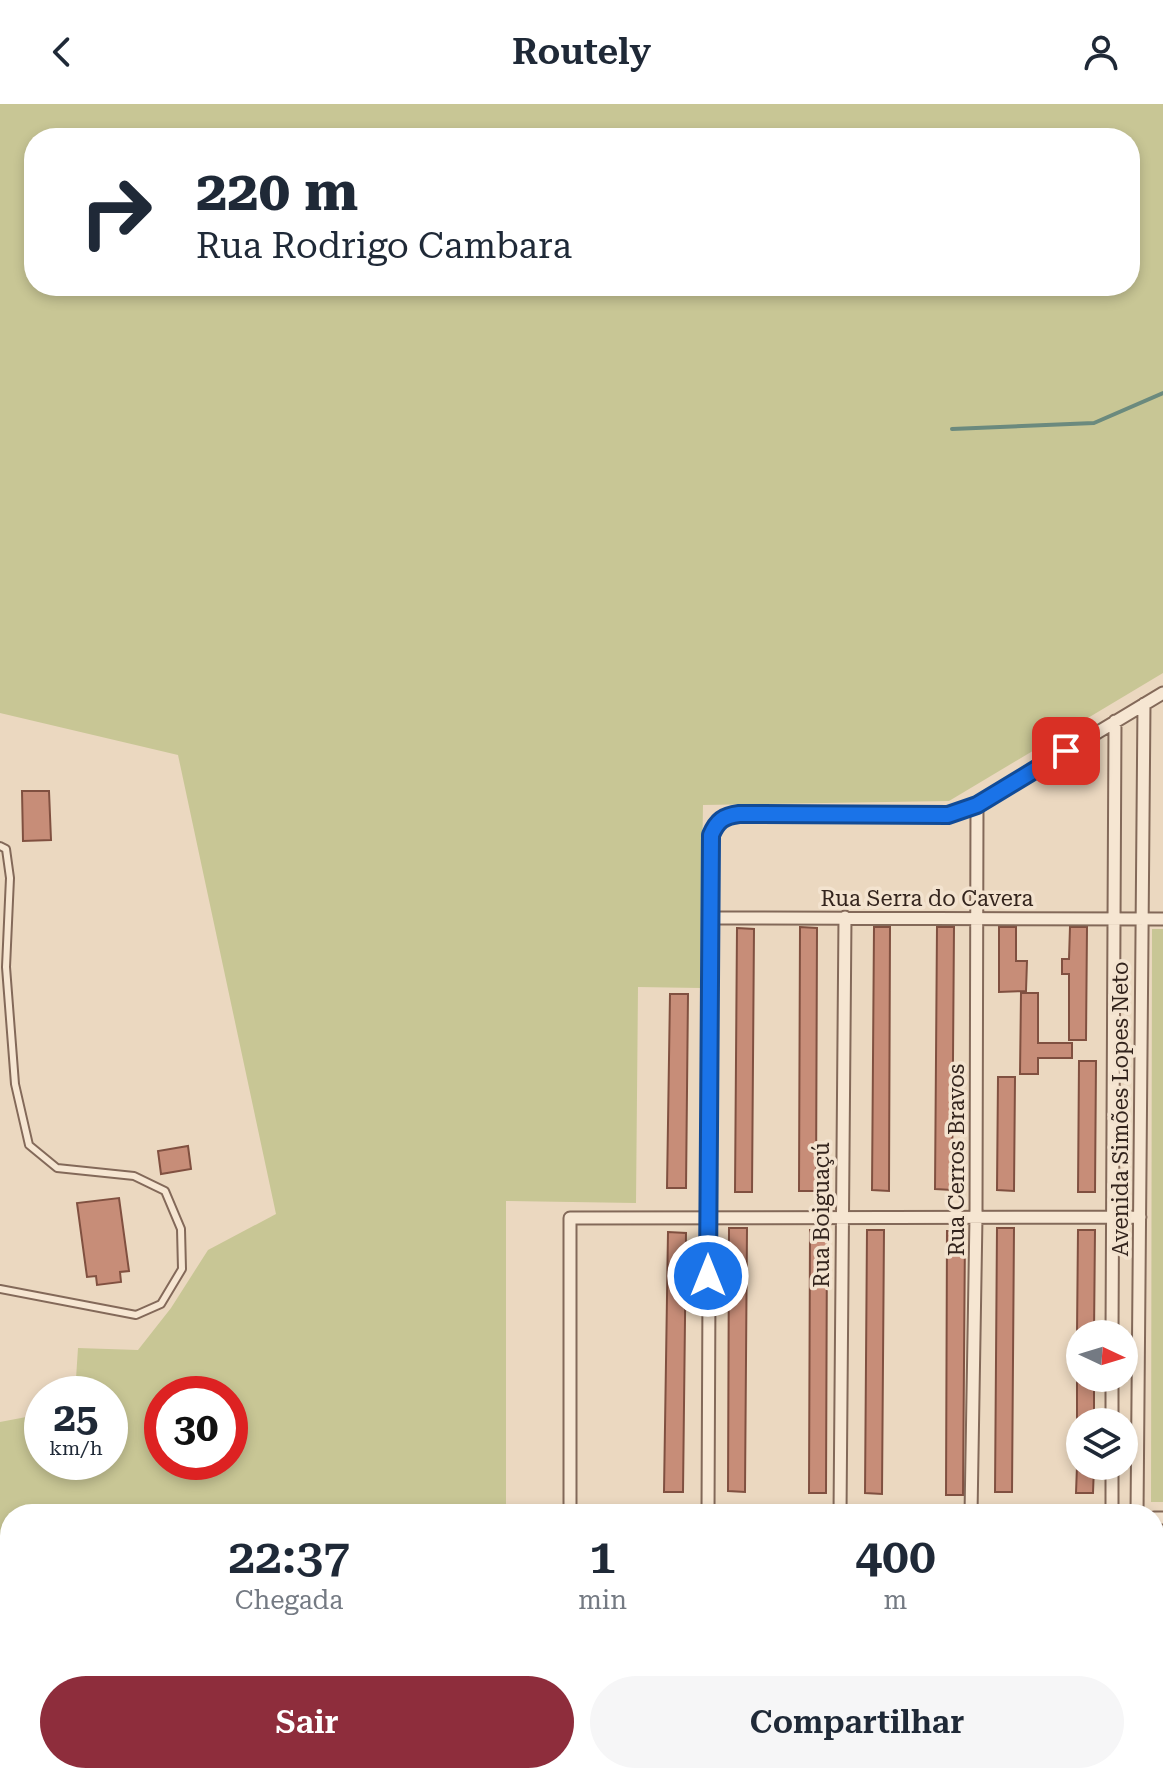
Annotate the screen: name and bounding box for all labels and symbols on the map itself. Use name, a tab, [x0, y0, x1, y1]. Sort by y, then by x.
pin	[1032, 717, 1100, 785]
street label: Rua Serra do Cavera	[821, 886, 1034, 911]
street label: Avenida Simões Lopes Neto	[1108, 962, 1133, 1256]
street label: Rua Cerros Bravos	[944, 1064, 969, 1256]
street label: Rua Boiguaçú	[809, 1142, 834, 1288]
position arrow	[666, 1234, 750, 1318]
north arrow	[1066, 1320, 1138, 1392]
speed limit sign: 30	[144, 1376, 248, 1480]

